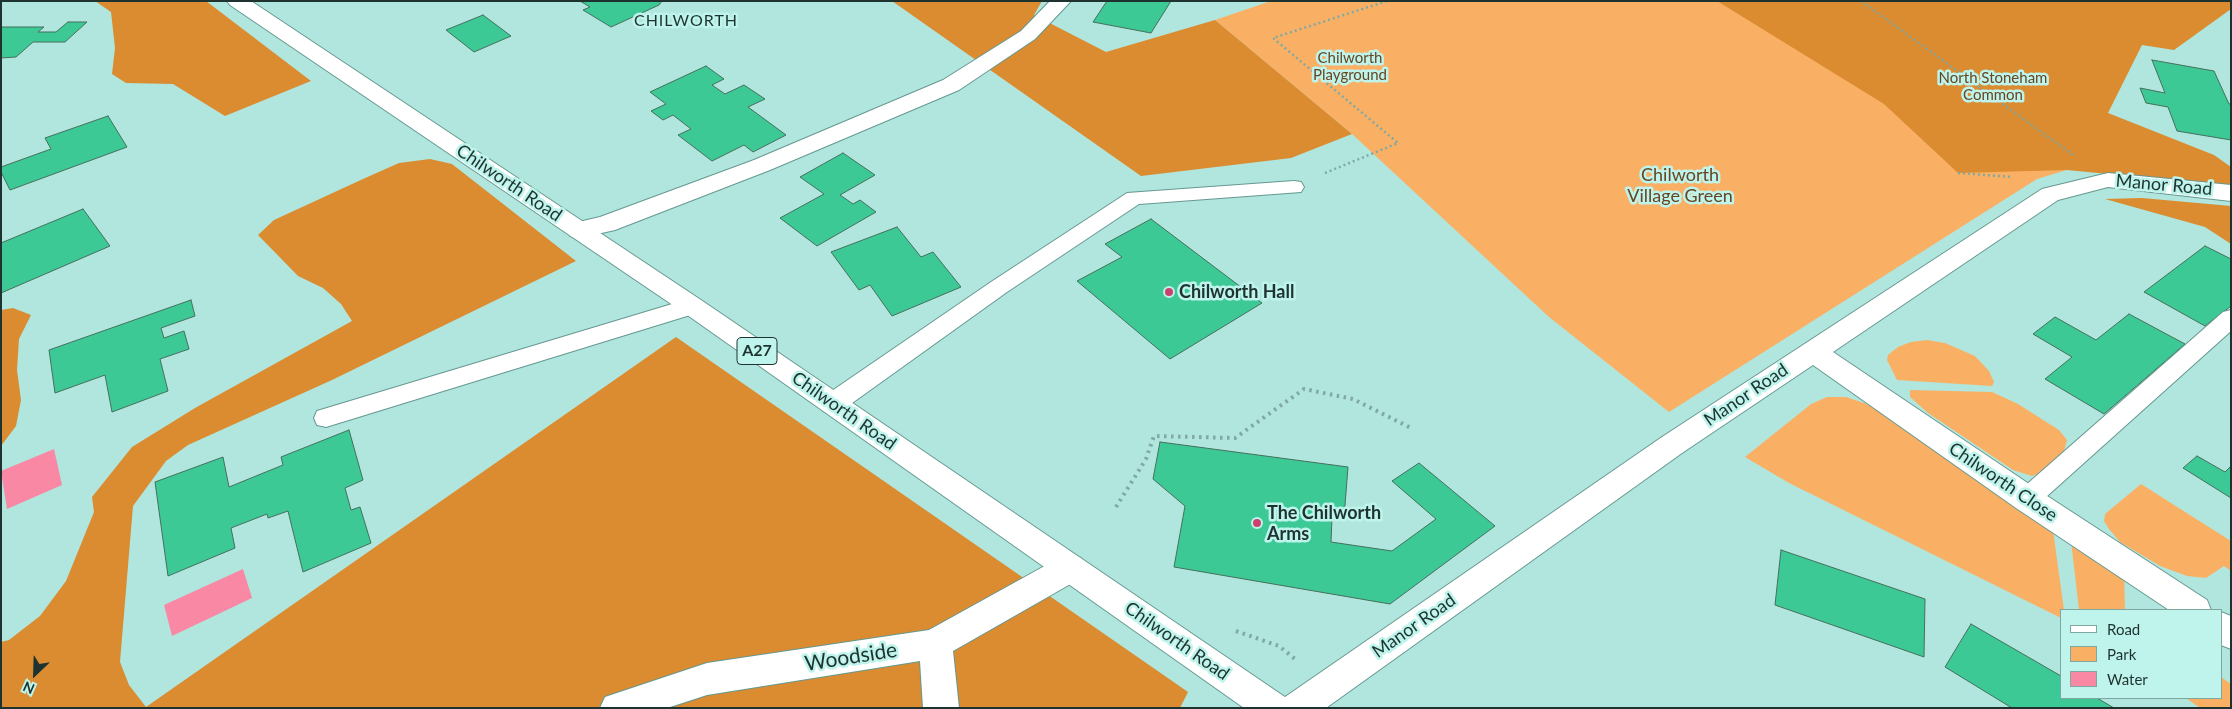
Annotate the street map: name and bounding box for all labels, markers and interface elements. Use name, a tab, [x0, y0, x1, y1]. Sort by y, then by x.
district label: CHILWORTH	[633, 11, 739, 31]
park label: Chilworth Playground	[1313, 49, 1387, 84]
park label: North Stoneham Common	[1939, 69, 2047, 104]
street label: Chilworth Road	[452, 140, 566, 226]
park label: Chilworth Village Green	[1627, 164, 1733, 206]
street label: Manor Road	[2115, 170, 2213, 200]
place label: Chilworth Hall	[1179, 281, 1294, 303]
marker: Chilworth Hall	[1163, 286, 1175, 298]
road number: A27	[737, 338, 777, 364]
street label: Manor Road	[1700, 359, 1792, 431]
street label: Chilworth Road	[788, 367, 900, 455]
street label: Chilworth Close	[1945, 438, 2061, 526]
place label: The Chilworth Arms	[1267, 502, 1381, 544]
marker: The Chilworth Arms	[1251, 517, 1263, 529]
street label: Manor Road	[1368, 589, 1460, 663]
street label: Chilworth Road	[1121, 597, 1233, 685]
legend	[2060, 609, 2222, 699]
text: Road	[2107, 620, 2140, 638]
street label: Woodside	[803, 637, 899, 677]
text: Park	[2107, 645, 2136, 663]
north arrow	[10, 649, 60, 699]
text: Water	[2107, 670, 2148, 688]
text: N	[20, 678, 37, 698]

